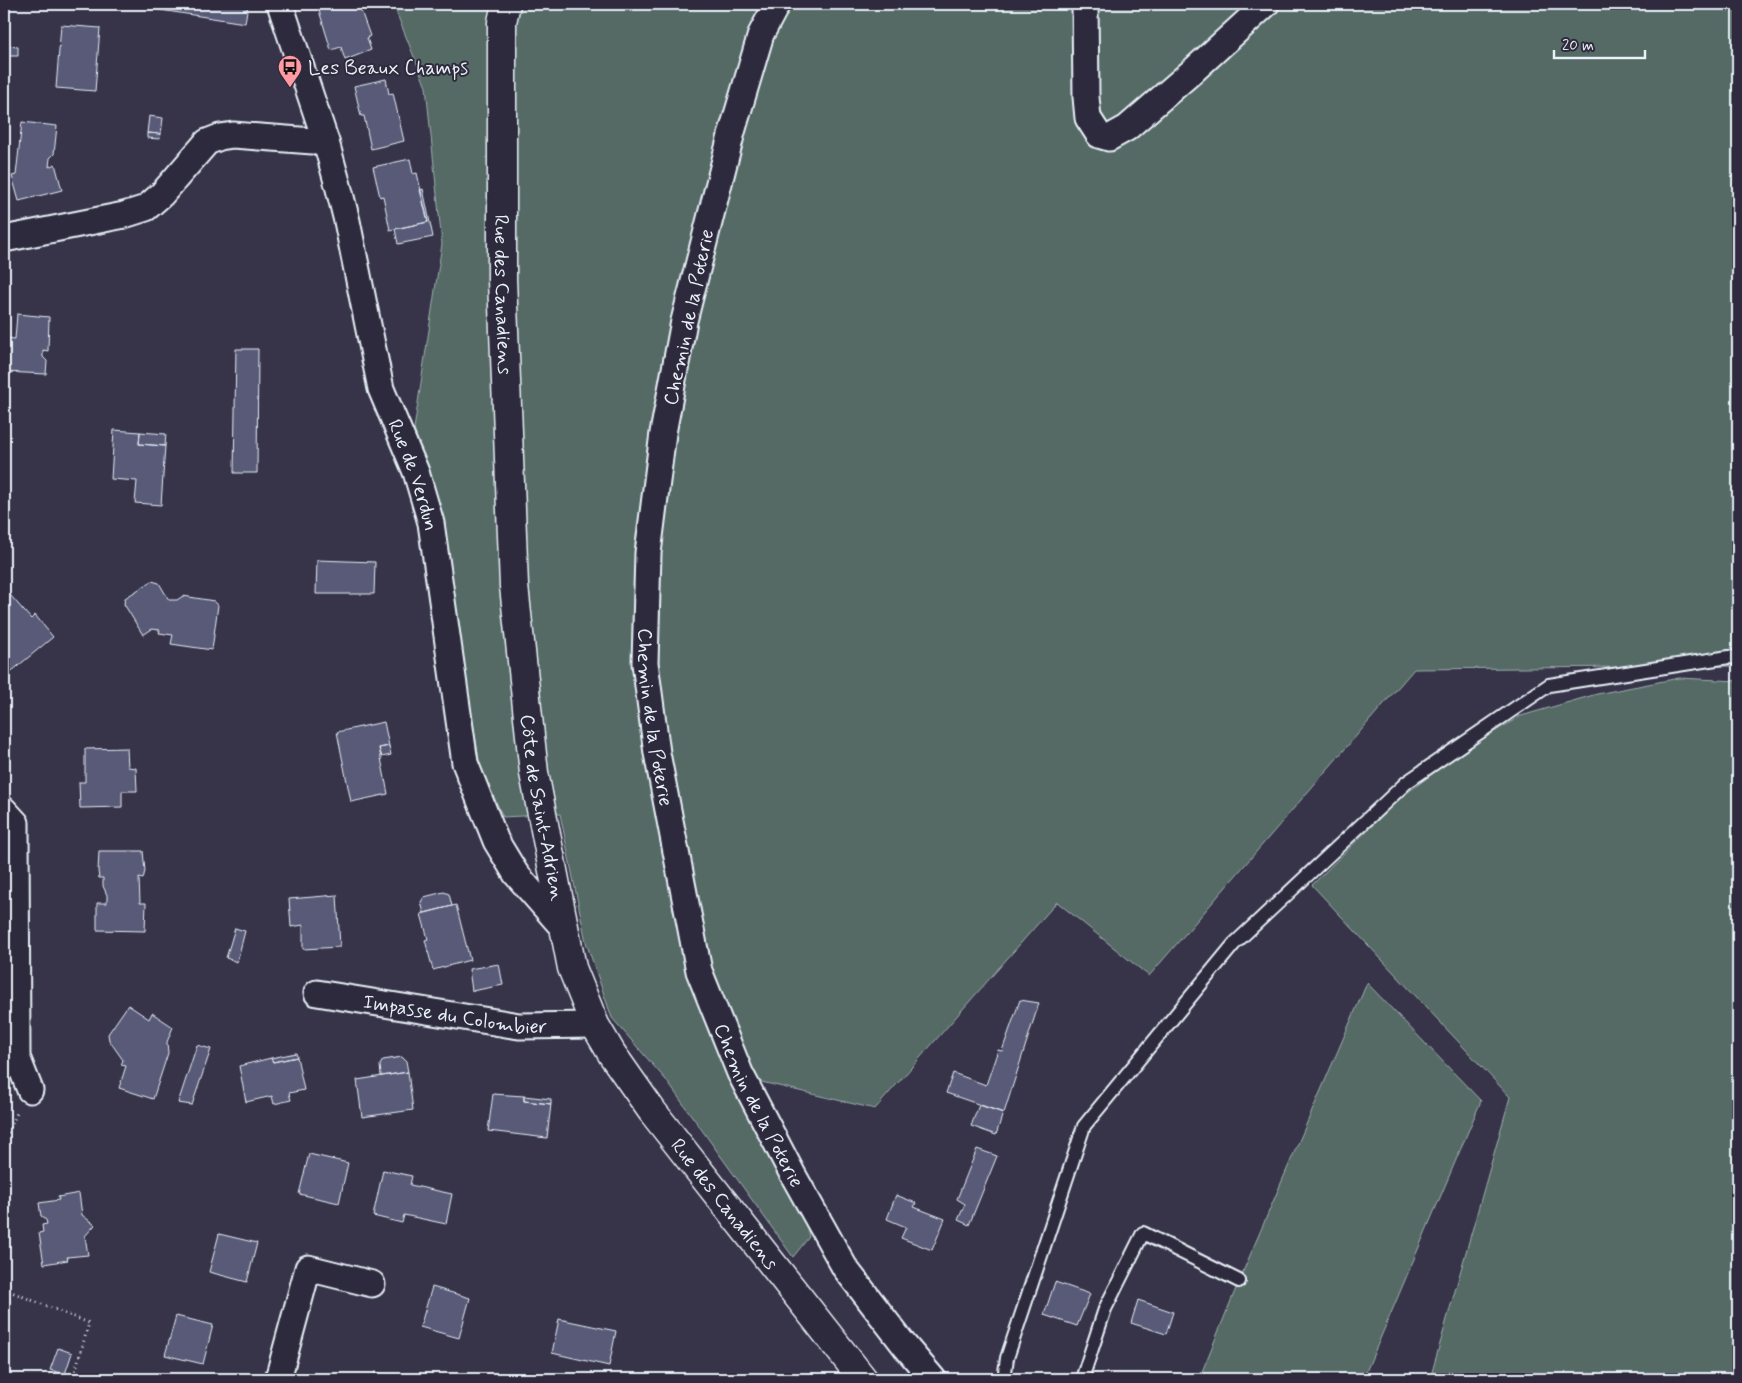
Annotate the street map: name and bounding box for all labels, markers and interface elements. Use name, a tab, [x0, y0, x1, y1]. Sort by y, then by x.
scale bar	[1554, 28, 1646, 60]
text: 20 m	[1562, 36, 1594, 56]
bus stop icon: Les Beaux Champs	[277, 54, 303, 88]
place label: Les Beaux Champs	[308, 55, 468, 82]
street label: Rue des Canadiens	[487, 214, 518, 375]
street label: Chemin de la Poterie	[658, 227, 721, 408]
street label: Rue de Verdun	[380, 415, 444, 533]
street label: Chemin de la Poterie	[630, 628, 679, 809]
street label: Côte de Saint-Adrien	[513, 713, 571, 903]
street label: Impasse du Colombier	[361, 989, 547, 1041]
street label: Chemin de la Poterie	[706, 1020, 809, 1193]
street label: Rue des Canadiens	[664, 1133, 784, 1276]

